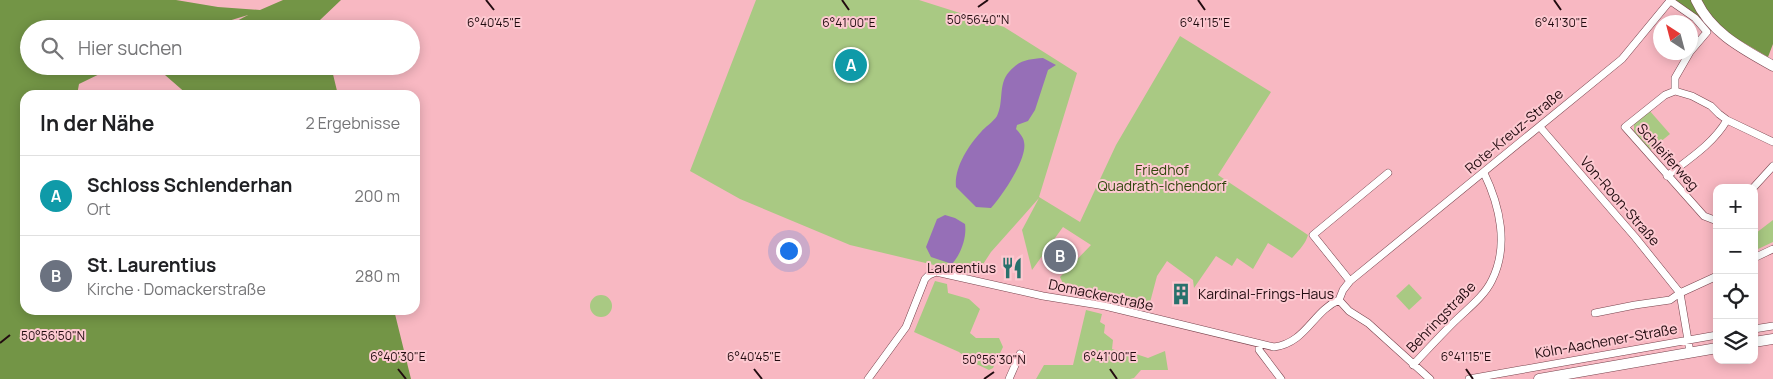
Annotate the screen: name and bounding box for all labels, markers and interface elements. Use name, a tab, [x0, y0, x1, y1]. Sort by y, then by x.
text: 50°56'40"N	[947, 11, 1009, 28]
text: 6°40'45"E	[467, 14, 521, 31]
text: 6°41'00"E	[822, 14, 876, 31]
text: 6°41'15"E	[1180, 14, 1230, 31]
text: 6°41'30"E	[1535, 14, 1587, 31]
north arrow	[1653, 15, 1698, 60]
search box	[20, 20, 420, 75]
icon: search	[38, 34, 66, 62]
text: Hier suchen	[78, 35, 182, 61]
pin: A	[835, 46, 867, 84]
street label: Rote-Kreuz-Straße	[1461, 84, 1567, 177]
text: In der Nähe	[40, 109, 154, 137]
text: 2 Ergebnisse	[305, 112, 400, 134]
street label: Schleiferweg	[1633, 119, 1704, 194]
street label: Von-Roon-Straße	[1576, 152, 1665, 250]
park label: Friedhof Quadrath-Ichendorf	[1097, 160, 1227, 195]
text: Schloss Schlenderhan	[87, 172, 293, 198]
map controls	[1713, 184, 1758, 364]
button: +	[1713, 184, 1758, 229]
text: A	[51, 185, 61, 207]
text: 200 m	[355, 185, 400, 207]
text: Ort	[87, 198, 111, 220]
button: −	[1713, 229, 1758, 274]
pin: B	[1044, 237, 1076, 275]
your location	[776, 238, 802, 264]
text: St. Laurentius	[87, 252, 216, 278]
restaurant icon: Laurentius	[999, 255, 1025, 281]
place label: Laurentius	[927, 258, 996, 277]
text: B	[51, 265, 61, 287]
text: 280 m	[355, 265, 400, 287]
street label: Domackerstraße	[1047, 274, 1155, 315]
button: locate	[1713, 274, 1758, 319]
street label: Behringstraße	[1402, 277, 1479, 356]
text: Kirche · Domackerstraße	[87, 278, 266, 300]
building icon: Kardinal-Frings-Haus	[1168, 281, 1194, 307]
place label: Kardinal-Frings-Haus	[1198, 284, 1334, 303]
street label: Köln-Aachener-Straße	[1533, 319, 1679, 362]
button: layers	[1713, 319, 1758, 364]
text: 50°56'50"N	[21, 327, 85, 344]
text: 6°40'30"E	[370, 348, 426, 365]
text: 6°40'45"E	[727, 348, 781, 365]
text: 6°41'00"E	[1083, 348, 1137, 365]
text: 6°41'15"E	[1441, 348, 1491, 365]
text: 50°56'30"N	[962, 351, 1026, 368]

